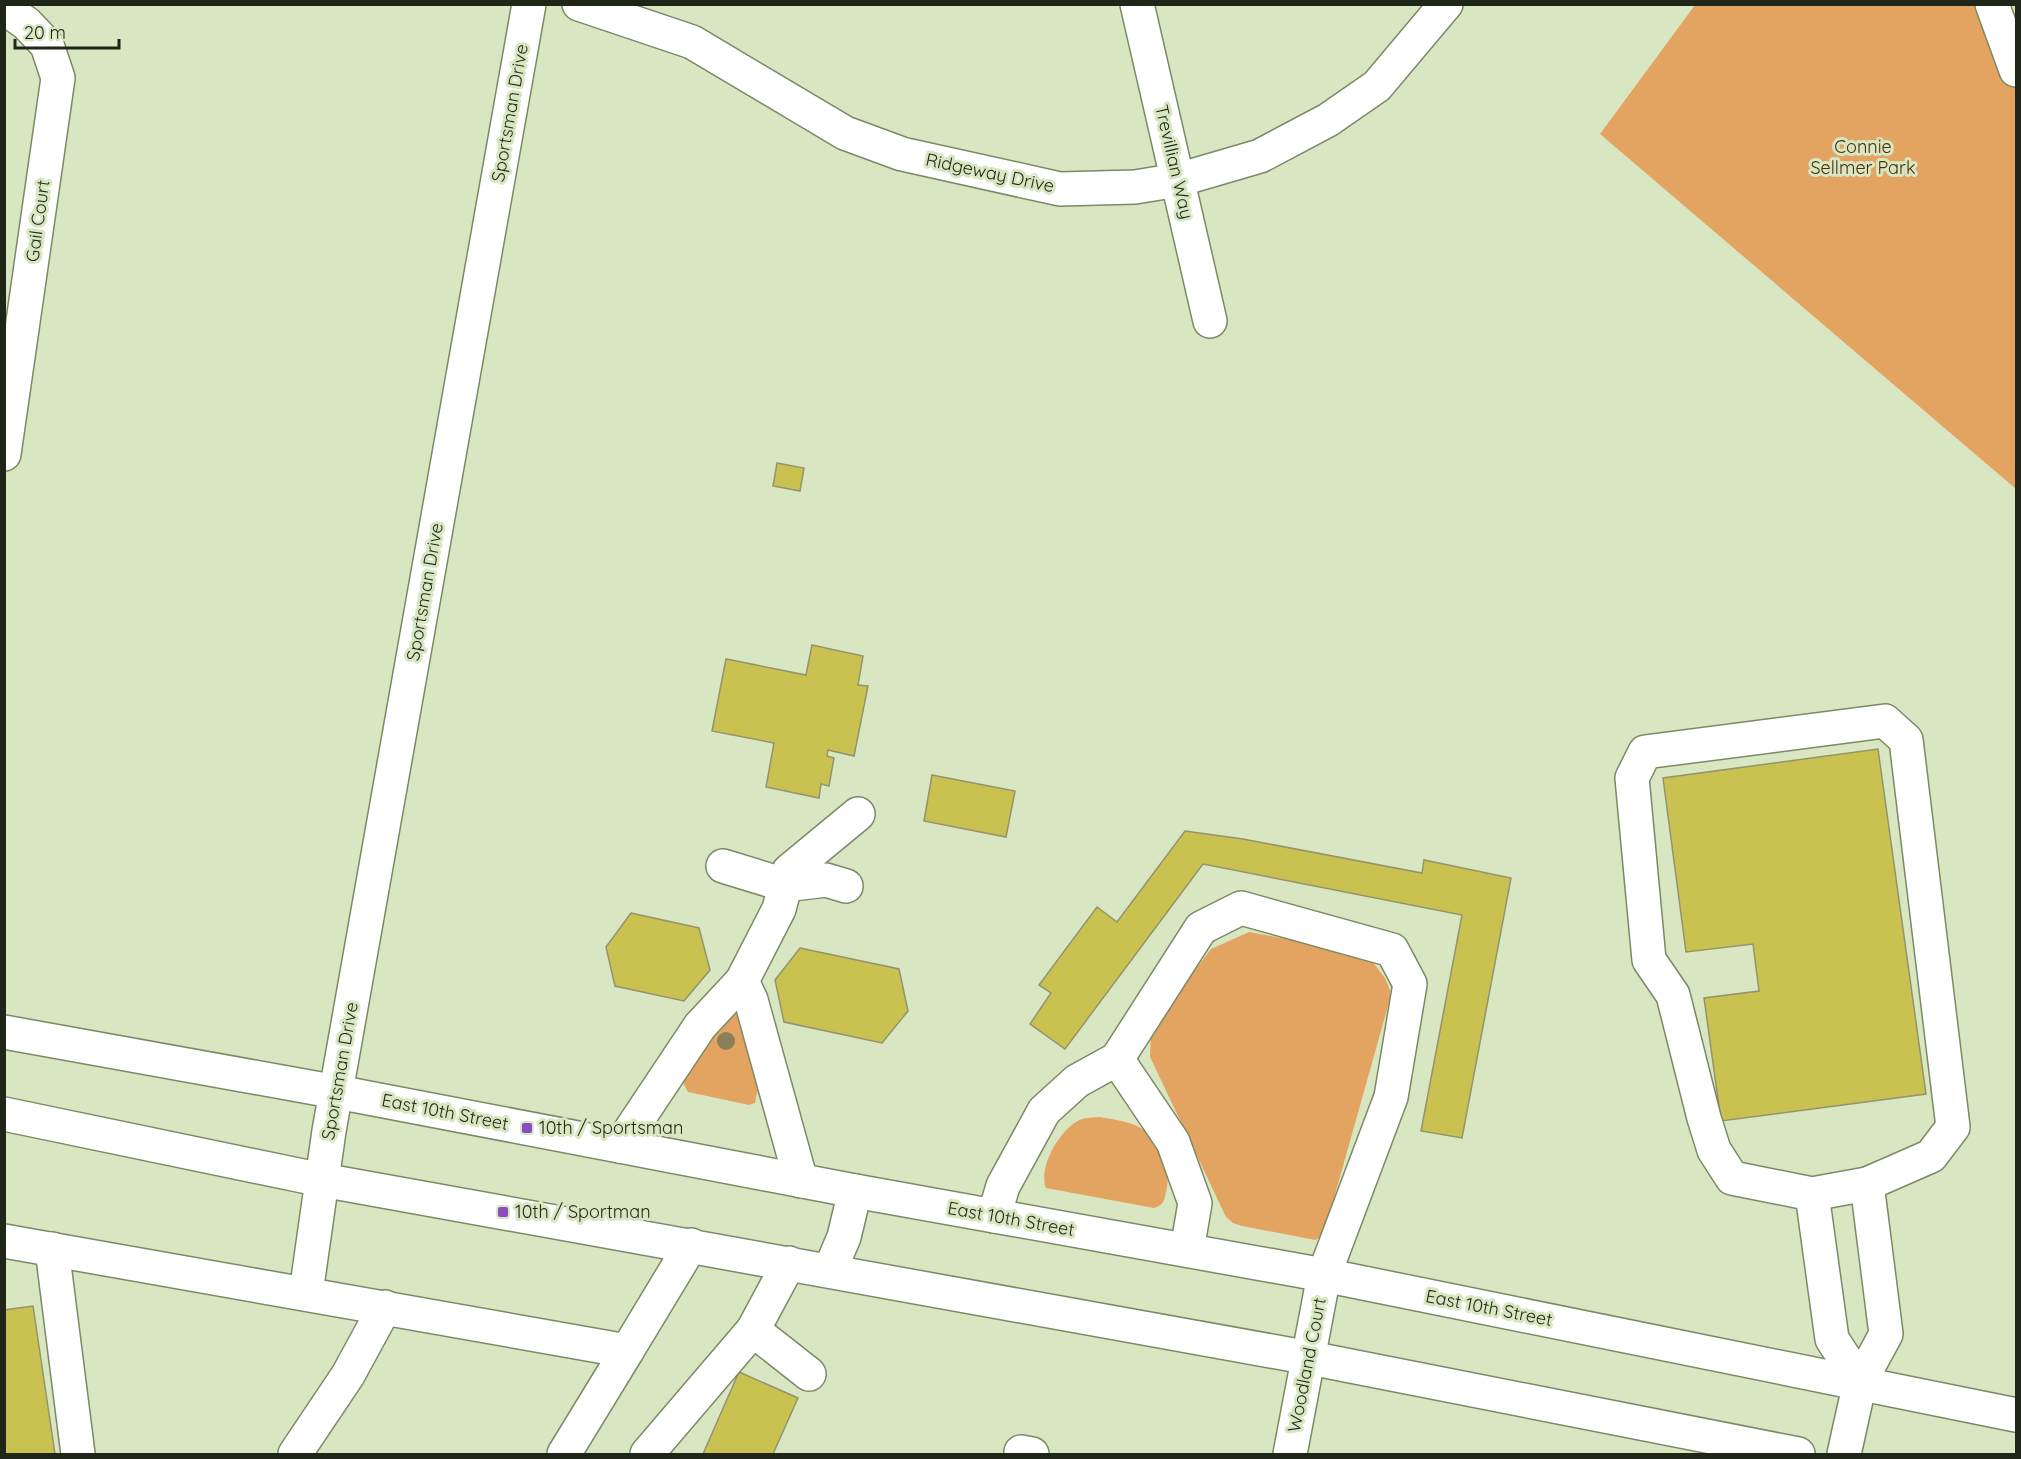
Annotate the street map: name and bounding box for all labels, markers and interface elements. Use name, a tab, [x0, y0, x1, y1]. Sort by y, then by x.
scale bar	[15, 12, 118, 50]
text: 20 m	[24, 21, 66, 44]
street label: Sportsman Drive	[486, 42, 533, 184]
street label: Trevillian Way	[1150, 103, 1199, 221]
park label: Connie Sellmer Park	[1810, 135, 1916, 179]
street label: Ridgeway Drive	[924, 148, 1056, 197]
street label: Gail Court	[20, 178, 55, 263]
street label: Sportsman Drive	[401, 521, 448, 663]
street label: Sportsman Drive	[316, 1000, 363, 1142]
street label: East 10th Street	[380, 1088, 510, 1135]
place label: 10th / Sportsman	[539, 1116, 683, 1139]
marker: 10th / Sportsman	[520, 1121, 534, 1135]
street label: East 10th Street	[946, 1196, 1076, 1241]
place label: 10th / Sportman	[515, 1200, 651, 1223]
marker: 10th / Sportman	[496, 1205, 510, 1219]
street label: East 10th Street	[1424, 1284, 1554, 1331]
street label: Woodland Court	[1282, 1295, 1331, 1434]

